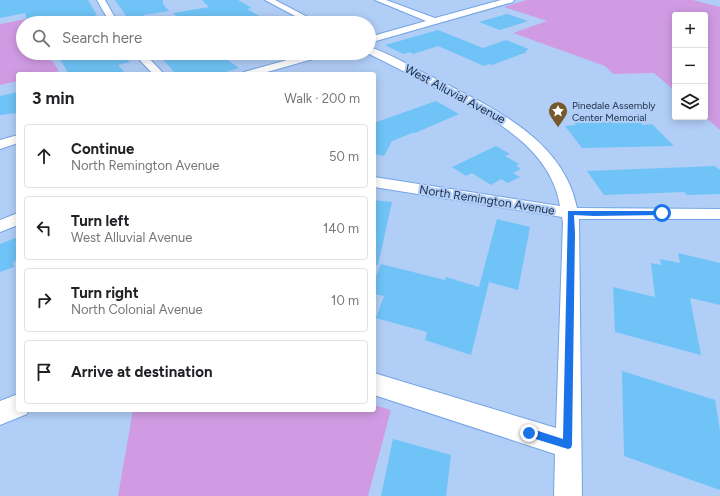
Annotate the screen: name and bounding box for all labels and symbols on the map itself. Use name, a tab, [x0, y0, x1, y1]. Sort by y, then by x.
street label: West Alluvial Avenue	[402, 62, 508, 127]
place label: Pinedale Assembly Center Memorial	[572, 99, 656, 124]
place icon: Pinedale Assembly Center Memorial	[547, 100, 569, 128]
street label: North Remington Avenue	[418, 182, 556, 218]
route start	[653, 204, 671, 222]
route end	[520, 424, 538, 442]

